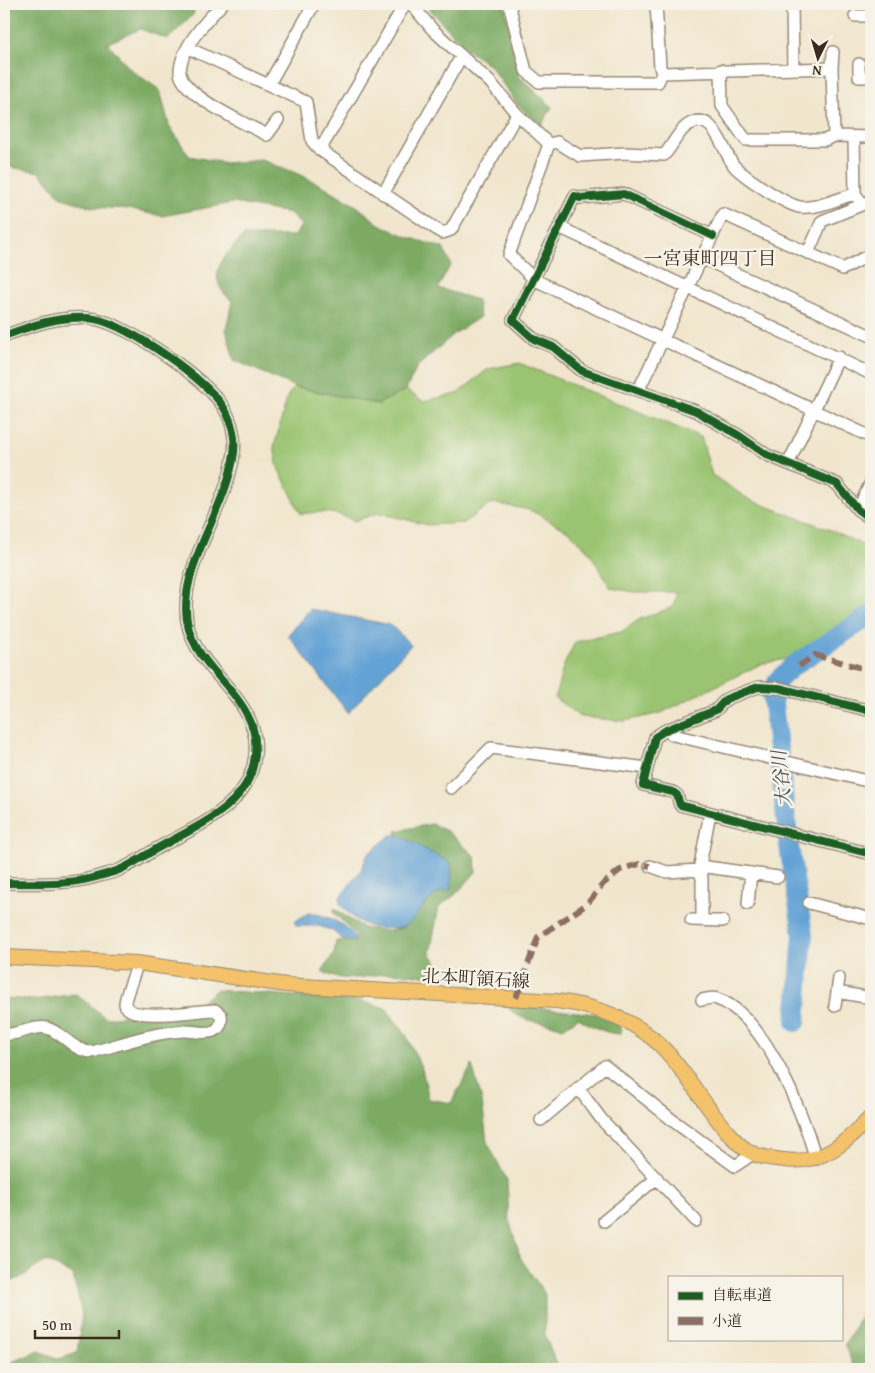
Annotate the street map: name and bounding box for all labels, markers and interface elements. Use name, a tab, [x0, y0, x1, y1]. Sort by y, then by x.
north arrow	[792, 32, 842, 82]
text: N	[811, 61, 822, 81]
district label: 一宮東町四丁目	[643, 244, 777, 272]
water label: 大谷川	[764, 747, 798, 809]
street label: 北本町領石線	[421, 962, 531, 994]
legend	[668, 1276, 842, 1340]
text: 自転車道	[712, 1284, 772, 1305]
scale bar	[35, 1308, 119, 1340]
text: 小道	[712, 1310, 742, 1331]
text: 50 m	[42, 1314, 73, 1335]

